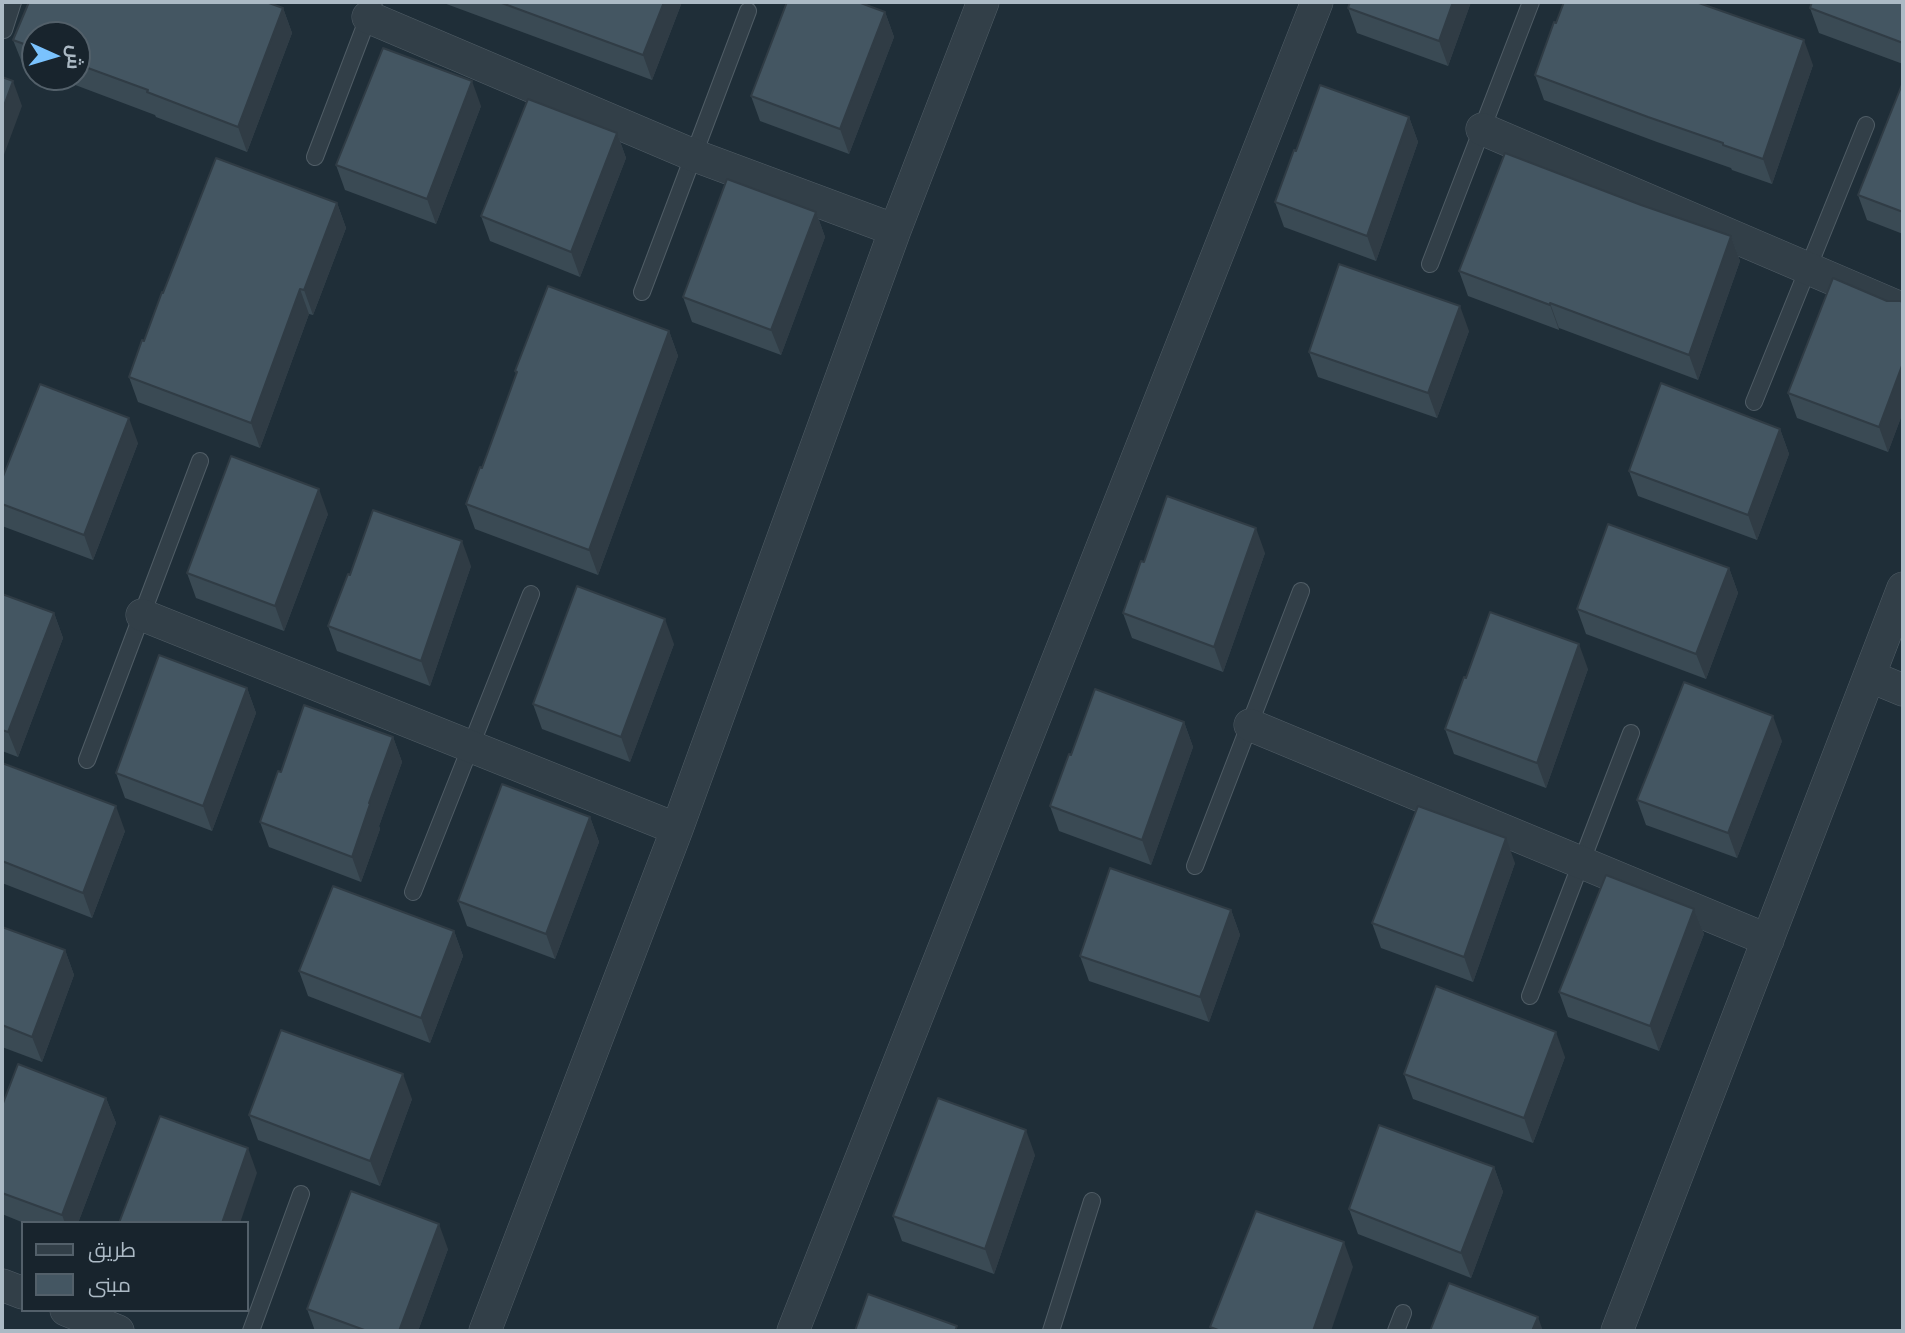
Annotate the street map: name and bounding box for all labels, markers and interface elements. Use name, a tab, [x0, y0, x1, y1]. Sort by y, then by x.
north arrow	[21, 21, 91, 91]
text: ش	[63, 44, 88, 70]
legend	[21, 1221, 248, 1312]
text: طريق	[88, 1236, 136, 1262]
text: مبنى	[88, 1271, 131, 1297]

